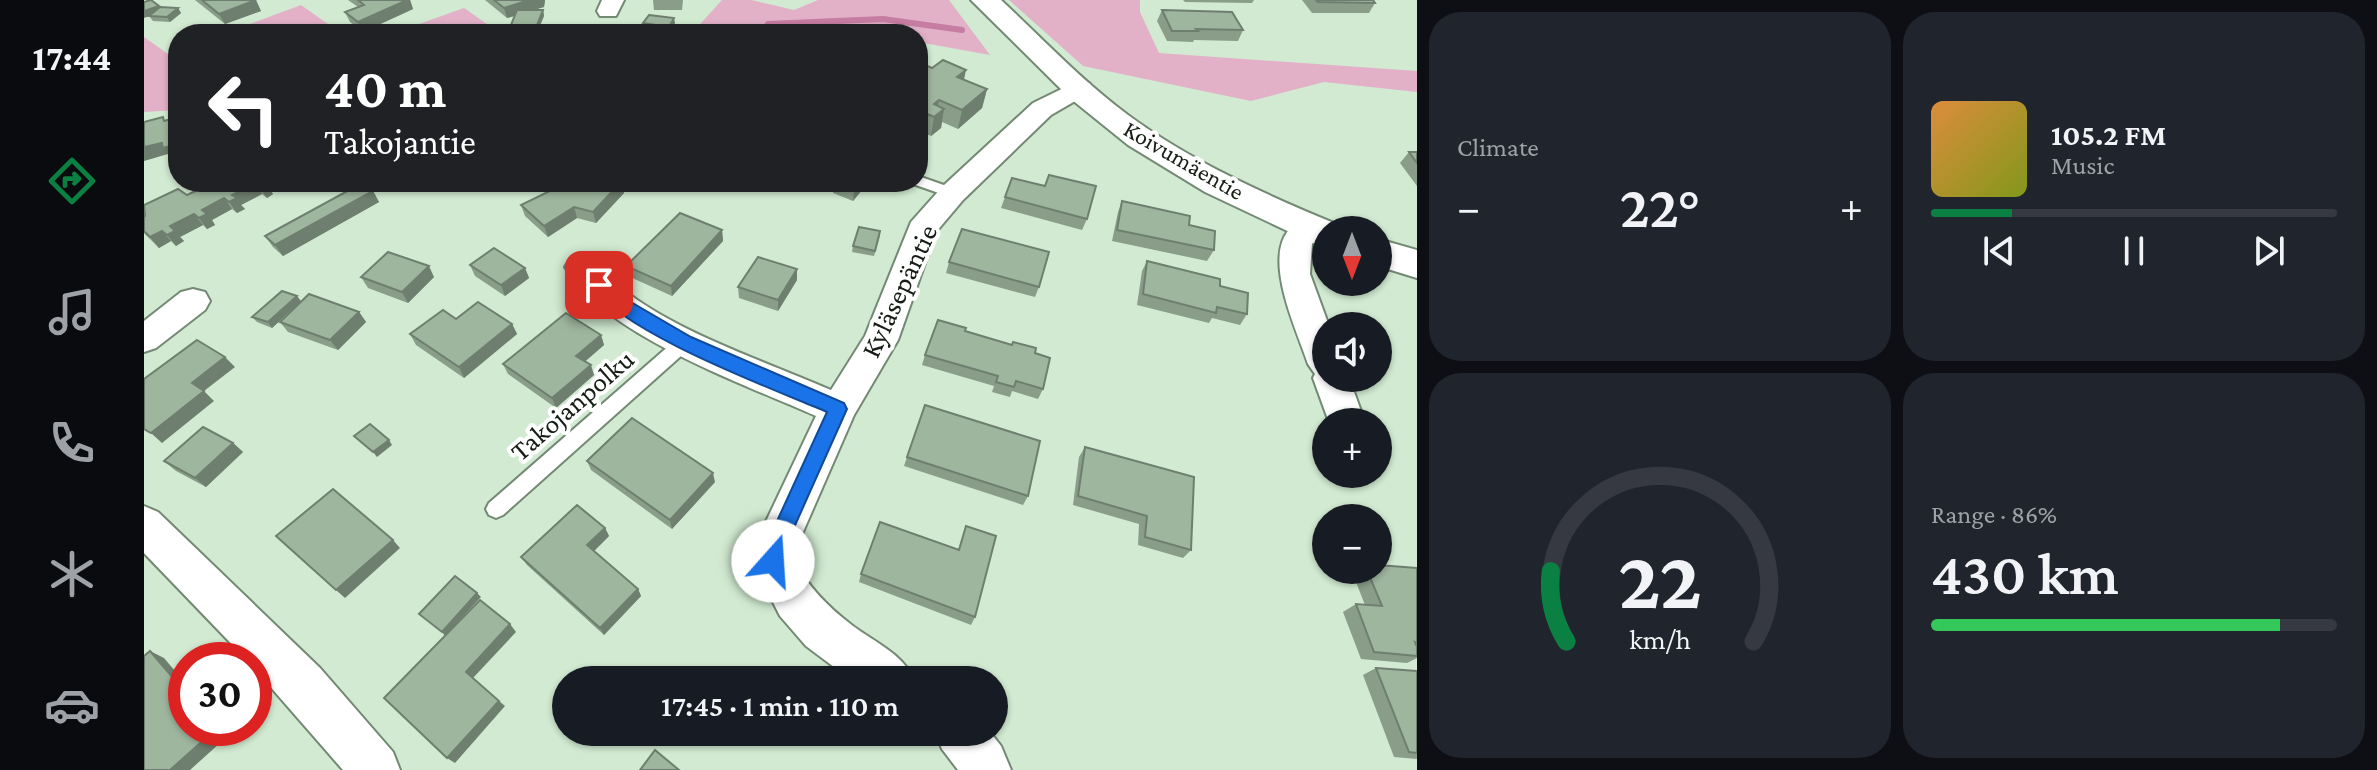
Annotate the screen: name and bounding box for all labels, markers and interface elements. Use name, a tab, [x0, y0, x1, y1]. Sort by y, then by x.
text: 17:44	[32, 38, 112, 78]
icon: left	[192, 56, 296, 160]
text: 40 m	[324, 57, 446, 119]
street label: Koivumäentie	[1119, 115, 1249, 205]
text: 105.2 FM	[2051, 118, 2166, 151]
text: Takojantie	[324, 122, 476, 162]
text: Climate	[1457, 133, 1539, 162]
text: Music	[2051, 151, 2114, 180]
icon: directions	[44, 153, 100, 209]
text: 22°	[1620, 173, 1700, 240]
text: −	[1457, 183, 1480, 231]
text: +	[1840, 183, 1863, 231]
north arrow	[1312, 216, 1392, 296]
map controls	[1312, 216, 1392, 584]
street label: Kyläsepäntie	[855, 220, 943, 362]
icon: previous	[1977, 229, 2021, 273]
icon: pause	[2112, 229, 2156, 273]
icon: next	[2247, 229, 2291, 273]
pin	[565, 251, 633, 319]
icon: arrive	[577, 263, 621, 307]
icon: music	[44, 284, 100, 340]
button: sound	[1312, 312, 1392, 392]
street label: Takojanpolku	[504, 343, 640, 467]
button: +	[1312, 408, 1392, 488]
icon: phone	[44, 415, 100, 471]
text: Range · 86%	[1931, 500, 2057, 529]
button: −	[1312, 504, 1392, 584]
position arrow	[731, 519, 815, 603]
text: 22	[1618, 532, 1702, 625]
text: 430 km	[1931, 540, 2119, 607]
icon: climate	[44, 546, 100, 602]
text: km/h	[1629, 623, 1691, 655]
speed limit sign: 30	[168, 642, 272, 746]
icon: car	[44, 677, 100, 733]
text: 17:45 · 1 min · 110 m	[661, 689, 899, 722]

